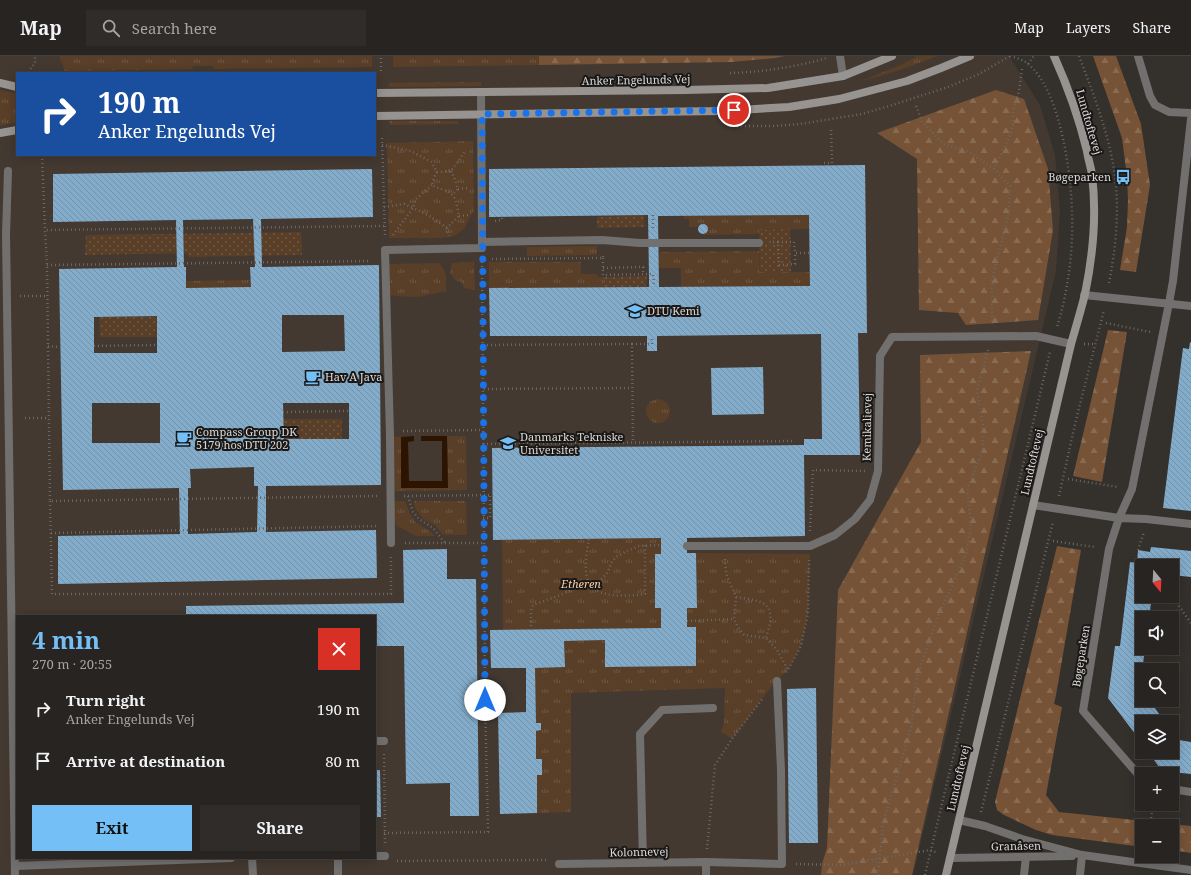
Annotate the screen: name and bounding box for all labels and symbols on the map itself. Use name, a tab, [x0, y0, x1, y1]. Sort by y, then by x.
street label: Anker Engelunds Vej	[581, 71, 690, 88]
street label: Lundtoftevej	[1073, 87, 1106, 156]
pin	[717, 93, 751, 127]
bus stop icon: Bøgeparken	[1114, 168, 1132, 186]
place label: Bøgeparken	[1048, 169, 1111, 184]
school or university icon: DTU Kemi	[626, 302, 644, 320]
place label: DTU Kemi	[647, 303, 700, 318]
cafe icon: Hav A Java	[304, 368, 322, 386]
place label: Hav A Java	[325, 369, 382, 384]
street label: Kemikalievej	[858, 393, 875, 461]
place label: Compass Group DK 5179 hos DTU 202	[196, 424, 297, 452]
street label: Lundtoftevej	[1017, 427, 1046, 496]
cafe icon: Compass Group DK 5179 hos DTU 202	[175, 429, 193, 447]
place label: Danmarks Tekniske Universitet	[520, 429, 624, 457]
school or university icon: Danmarks Tekniske Universitet	[499, 434, 517, 452]
north arrow	[1135, 559, 1179, 603]
park label: Etheren	[560, 576, 601, 591]
street label: Bøgeparken	[1068, 624, 1093, 688]
position arrow	[464, 679, 506, 721]
street label: Lundtoftevej	[943, 743, 972, 812]
street label: Granåsen	[991, 838, 1041, 853]
street label: Kolonnevej	[609, 843, 669, 860]

